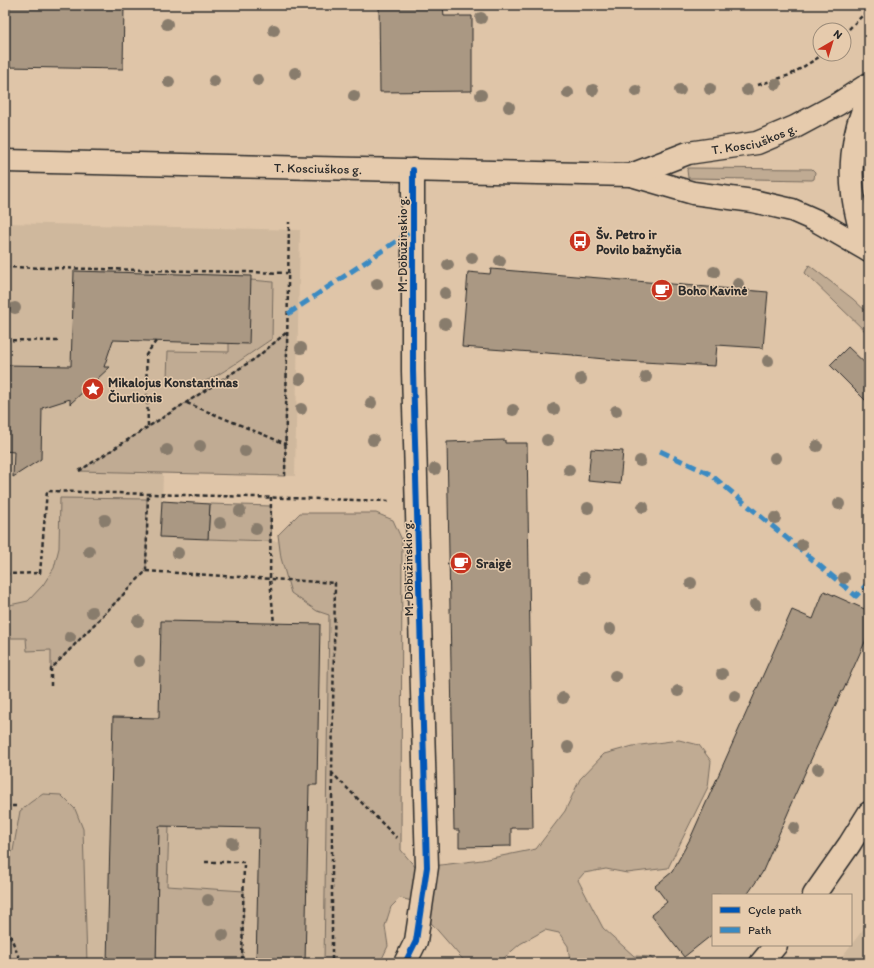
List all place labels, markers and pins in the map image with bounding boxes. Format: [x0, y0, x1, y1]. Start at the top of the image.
place label: Šv. Petro ir Povilo bažnyčia [596, 226, 682, 258]
bus stop icon: Šv. Petro ir Povilo bažnyčia [567, 228, 593, 254]
cafe icon: Boho Kavinė [649, 277, 675, 303]
place label: Boho Kavinė [678, 283, 747, 298]
place label: Mikalojus Konstantinas Čiurlionis [108, 375, 238, 405]
place icon: Mikalojus Konstantinas Čiurlionis [80, 376, 106, 402]
cafe icon: Sraigė [448, 550, 474, 576]
place label: Sraigė [476, 556, 511, 572]

